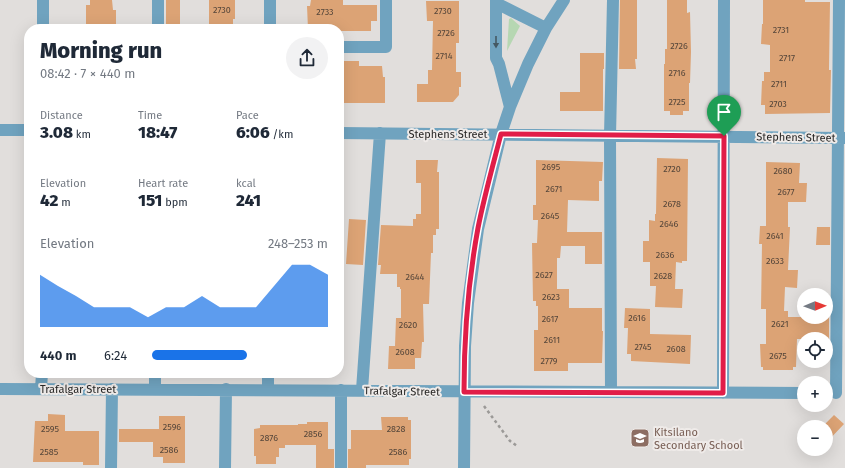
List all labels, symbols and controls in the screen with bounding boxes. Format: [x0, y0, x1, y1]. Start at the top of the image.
house number: 2730 [213, 5, 231, 15]
house number: 2730 [434, 6, 452, 16]
house number: 2733 [316, 7, 334, 17]
house number: 2731 [773, 25, 789, 35]
house number: 2726 [437, 28, 455, 38]
one-way arrow [493, 36, 499, 49]
text: Morning run [40, 37, 162, 64]
button: share [286, 37, 328, 79]
house number: 2726 [670, 41, 688, 51]
house number: 2714 [436, 51, 453, 61]
house number: 2717 [779, 53, 795, 63]
text: 08:42 · 7 × 440 m [40, 66, 135, 81]
house number: 2716 [669, 68, 686, 78]
house number: 2711 [771, 79, 787, 89]
pin [707, 95, 741, 136]
house number: 2725 [668, 97, 686, 107]
house number: 2703 [769, 99, 787, 109]
icon: arrive [713, 101, 735, 123]
text: Distance [40, 109, 83, 122]
text: Time [138, 109, 162, 122]
text: Pace [236, 109, 259, 122]
text: 3.08 [40, 122, 73, 143]
text: 18:47 [138, 122, 177, 143]
text: 6:06 [236, 122, 270, 143]
text: km [73, 128, 91, 141]
text: /km [270, 128, 293, 141]
street label: Stephens Street [408, 128, 488, 141]
street label: Stephens Street [756, 130, 836, 145]
house number: 2695 [542, 162, 561, 172]
house number: 2720 [663, 164, 681, 174]
house number: 2680 [773, 166, 793, 176]
text: Elevation [40, 177, 86, 190]
text: Heart rate [138, 177, 188, 190]
text: kcal [236, 177, 256, 190]
house number: 2671 [546, 184, 562, 194]
house number: 2677 [777, 187, 795, 197]
text: 42 [40, 190, 58, 211]
text: 151 [138, 190, 162, 211]
text: 241 [236, 190, 261, 211]
text: m [58, 196, 71, 209]
text: bpm [162, 196, 188, 209]
house number: 2678 [663, 199, 681, 209]
house number: 2645 [541, 211, 560, 221]
house number: 2646 [660, 219, 679, 229]
house number: 2641 [766, 231, 784, 241]
text: Elevation [40, 236, 94, 251]
text: 248–253 m [268, 236, 328, 251]
house number: 2636 [656, 250, 674, 260]
house number: 2633 [766, 256, 784, 266]
house number: 2627 [535, 270, 553, 280]
house number: 2628 [654, 271, 672, 281]
house number: 2644 [406, 272, 425, 282]
north arrow [797, 288, 833, 324]
map controls [797, 288, 833, 456]
house number: 2623 [542, 292, 560, 302]
house number: 2616 [628, 313, 646, 323]
house number: 2617 [542, 314, 558, 324]
house number: 2621 [771, 319, 789, 329]
house number: 2620 [399, 320, 417, 330]
button: locate [797, 332, 833, 368]
house number: 2611 [544, 335, 560, 345]
house number: 2745 [634, 342, 652, 352]
house number: 2608 [666, 344, 686, 354]
house number: 2608 [395, 347, 415, 357]
text: 440 m [40, 348, 76, 363]
text: 6:24 [104, 348, 127, 363]
house number: 2675 [769, 351, 787, 361]
house number: 2779 [541, 356, 558, 366]
button: + [797, 376, 833, 412]
street label: Trafalgar Street [40, 383, 116, 396]
street label: Trafalgar Street [364, 384, 440, 399]
button: − [797, 420, 833, 456]
house number: 2596 [163, 422, 181, 432]
house number: 2595 [41, 424, 60, 434]
house number: 2828 [387, 424, 405, 434]
place label: Kitsilano Secondary School [654, 426, 743, 452]
school or university icon: Kitsilano Secondary School [629, 427, 651, 449]
house number: 2856 [304, 429, 323, 439]
house number: 2876 [260, 433, 278, 443]
house number: 2586 [160, 445, 179, 455]
house number: 2585 [40, 447, 59, 457]
house number: 2586 [389, 447, 408, 457]

